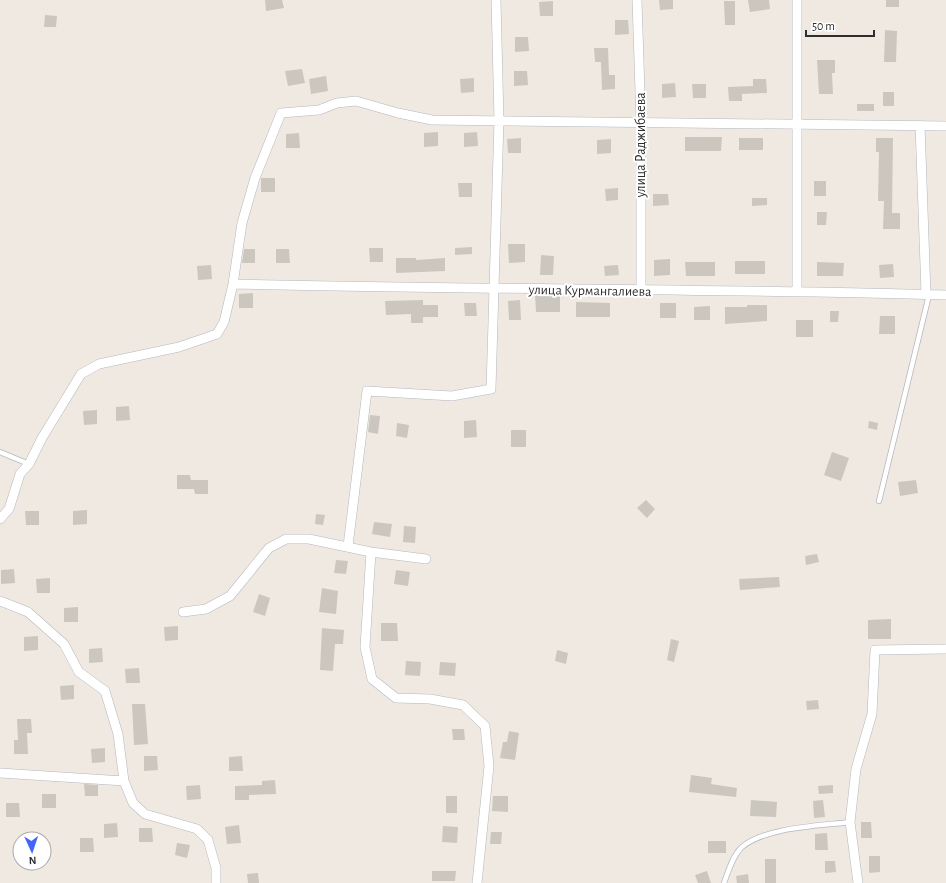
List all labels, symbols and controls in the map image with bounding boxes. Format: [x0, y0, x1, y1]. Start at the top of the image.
scale bar [806, 12, 874, 38]
text: 50 m [812, 20, 835, 32]
street label: улица Раджибаева [634, 92, 648, 199]
street label: улица Курмангалиева [527, 283, 652, 299]
north arrow [12, 831, 52, 871]
text: N [28, 855, 37, 866]

